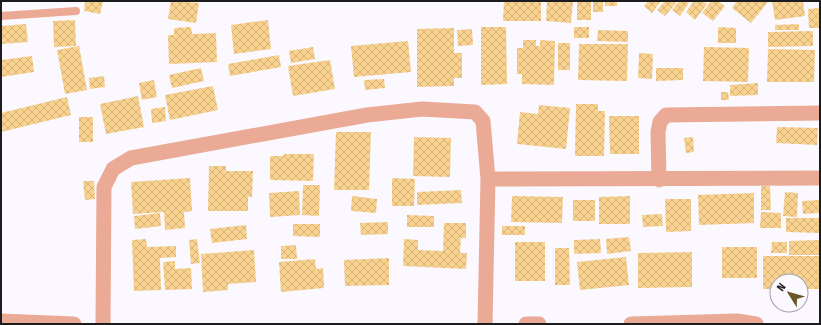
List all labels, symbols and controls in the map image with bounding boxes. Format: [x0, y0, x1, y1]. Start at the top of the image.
north arrow [769, 273, 809, 313]
text: N [774, 281, 789, 294]

